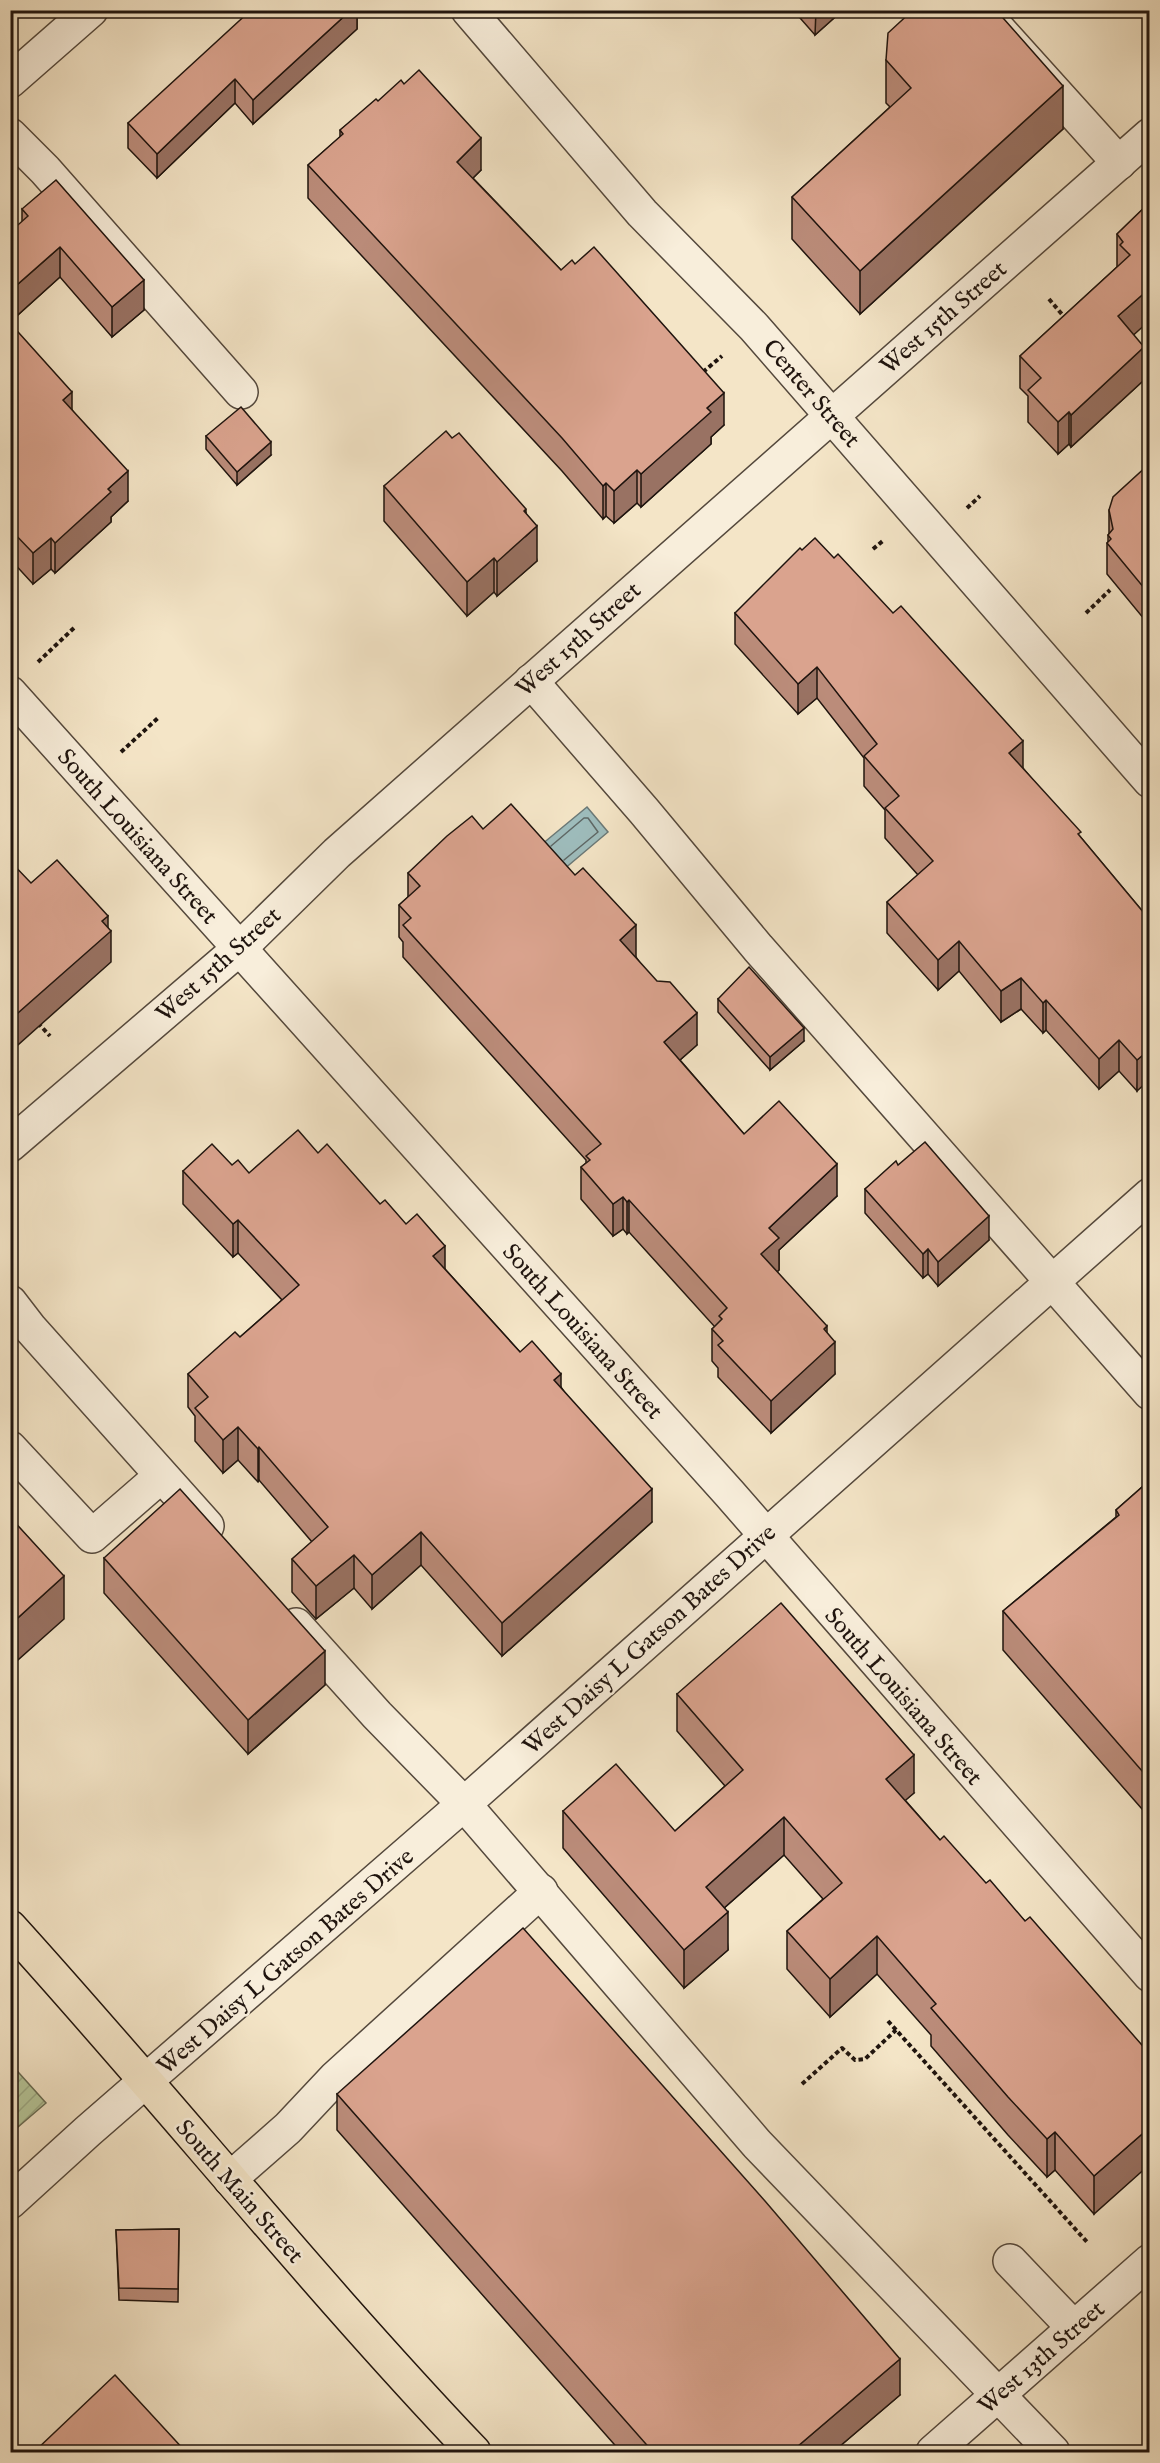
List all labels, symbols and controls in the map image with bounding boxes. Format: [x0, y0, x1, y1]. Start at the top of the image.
street label: West 15th Street [874, 255, 1014, 382]
street label: Center Street [755, 333, 866, 455]
street label: West 15th Street [510, 576, 648, 705]
street label: South Louisiana Street [50, 743, 224, 931]
street label: West 15th Street [150, 901, 288, 1030]
street label: South Louisiana Street [495, 1238, 669, 1426]
street label: West Daisy L Gatson Bates Drive [517, 1518, 783, 1762]
street label: South Louisiana Street [817, 1601, 989, 1792]
street label: West Daisy L Gatson Bates Drive [151, 1842, 421, 2082]
street label: South Main Street [168, 2114, 310, 2270]
street label: West 13th Street [972, 2294, 1112, 2422]

